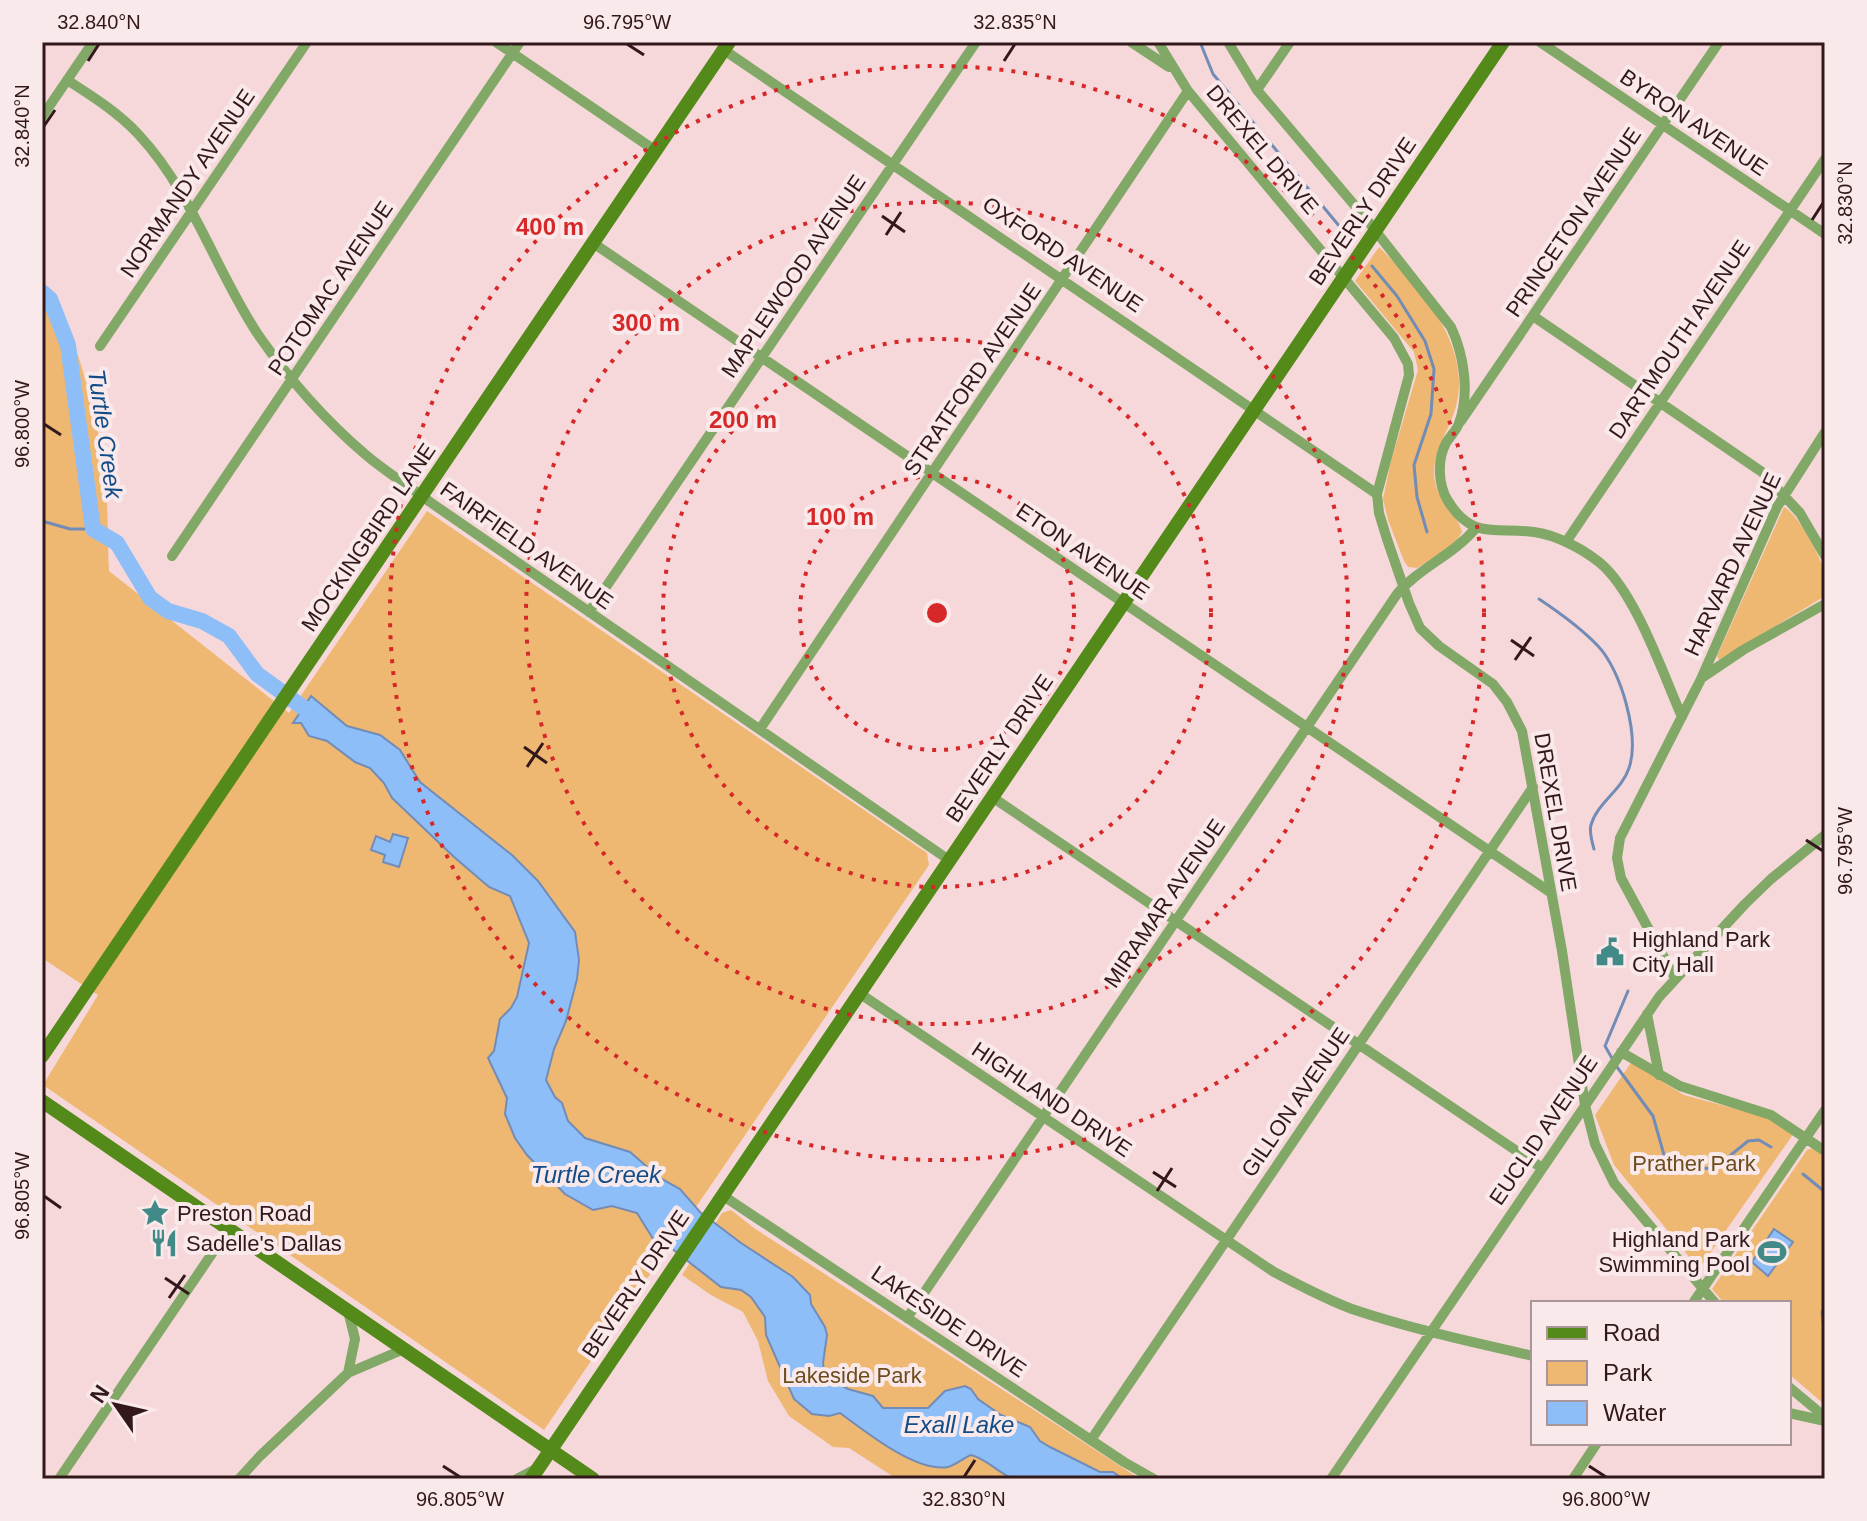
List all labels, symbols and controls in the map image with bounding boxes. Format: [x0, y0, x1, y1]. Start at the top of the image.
text: 32.840°N [57, 11, 141, 33]
text: 96.795°W [583, 11, 671, 33]
text: 32.835°N [973, 11, 1057, 33]
street label: BYRON AVENUE [1615, 64, 1772, 181]
street label: DREXEL DRIVE [1201, 80, 1324, 219]
text: 32.840°N [11, 84, 33, 168]
street label: NORMANDY AVENUE [115, 84, 260, 282]
street label: PRINCETON AVENUE [1501, 123, 1646, 322]
street label: BEVERLY DRIVE [1304, 133, 1421, 290]
text: 32.830°N [1834, 161, 1856, 245]
street label: MAPLEWOOD AVENUE [716, 170, 871, 382]
street label: OXFORD AVENUE [978, 192, 1148, 317]
street label: POTOMAC AVENUE [263, 196, 398, 380]
text: 400 m [516, 213, 584, 240]
street label: DARTMOUTH AVENUE [1604, 235, 1755, 443]
street label: STRATFORD AVENUE [899, 278, 1046, 480]
text: 300 m [612, 309, 680, 336]
water label: Turtle Creek [83, 368, 128, 502]
text: 96.800°W [11, 380, 33, 468]
text: 200 m [709, 406, 777, 433]
street label: MOCKINGBIRD LANE [296, 439, 441, 636]
street label: HARVARD AVENUE [1679, 469, 1786, 660]
street label: FAIRFIELD AVENUE [436, 476, 618, 614]
street label: ETON AVENUE [1012, 498, 1154, 605]
text: 100 m [806, 503, 874, 530]
centre of rings [923, 599, 951, 627]
street label: BEVERLY DRIVE [941, 670, 1058, 827]
street label: DREXEL DRIVE [1529, 731, 1582, 893]
text: 96.795°W [1834, 807, 1856, 895]
street label: MIRAMAR AVENUE [1099, 814, 1230, 992]
place label: Highland Park City Hall [1632, 927, 1771, 977]
public building icon: Highland Park City Hall [1595, 937, 1625, 967]
street label: GILLON AVENUE [1236, 1023, 1355, 1182]
street label: HIGHLAND DRIVE [967, 1037, 1136, 1162]
street label: EUCLID AVENUE [1484, 1051, 1603, 1210]
park label: Prather Park [1632, 1151, 1757, 1176]
text: 96.805°W [11, 1152, 33, 1240]
water label: Turtle Creek [531, 1161, 663, 1188]
place icon: Preston Road [140, 1198, 170, 1228]
place label: Preston Road [177, 1201, 312, 1226]
street label: BEVERLY DRIVE [577, 1206, 694, 1363]
place label: Highland Park Swimming Pool [1598, 1227, 1751, 1277]
restaurant icon: Sadelle's Dallas [149, 1228, 179, 1258]
place label: Sadelle's Dallas [186, 1231, 342, 1256]
sports icon: Highland Park Swimming Pool [1757, 1237, 1787, 1267]
street label: LAKESIDE DRIVE [867, 1260, 1031, 1382]
legend [1531, 1301, 1791, 1445]
text: Road [1603, 1319, 1660, 1346]
text: Park [1603, 1359, 1653, 1386]
park label: Lakeside Park [782, 1363, 923, 1388]
north arrow [76, 1365, 156, 1445]
text: N [85, 1381, 115, 1408]
text: Water [1603, 1399, 1666, 1426]
water label: Exall Lake [904, 1411, 1014, 1438]
text: 96.805°W [416, 1488, 504, 1510]
text: 32.830°N [922, 1488, 1006, 1510]
text: 96.800°W [1562, 1488, 1650, 1510]

